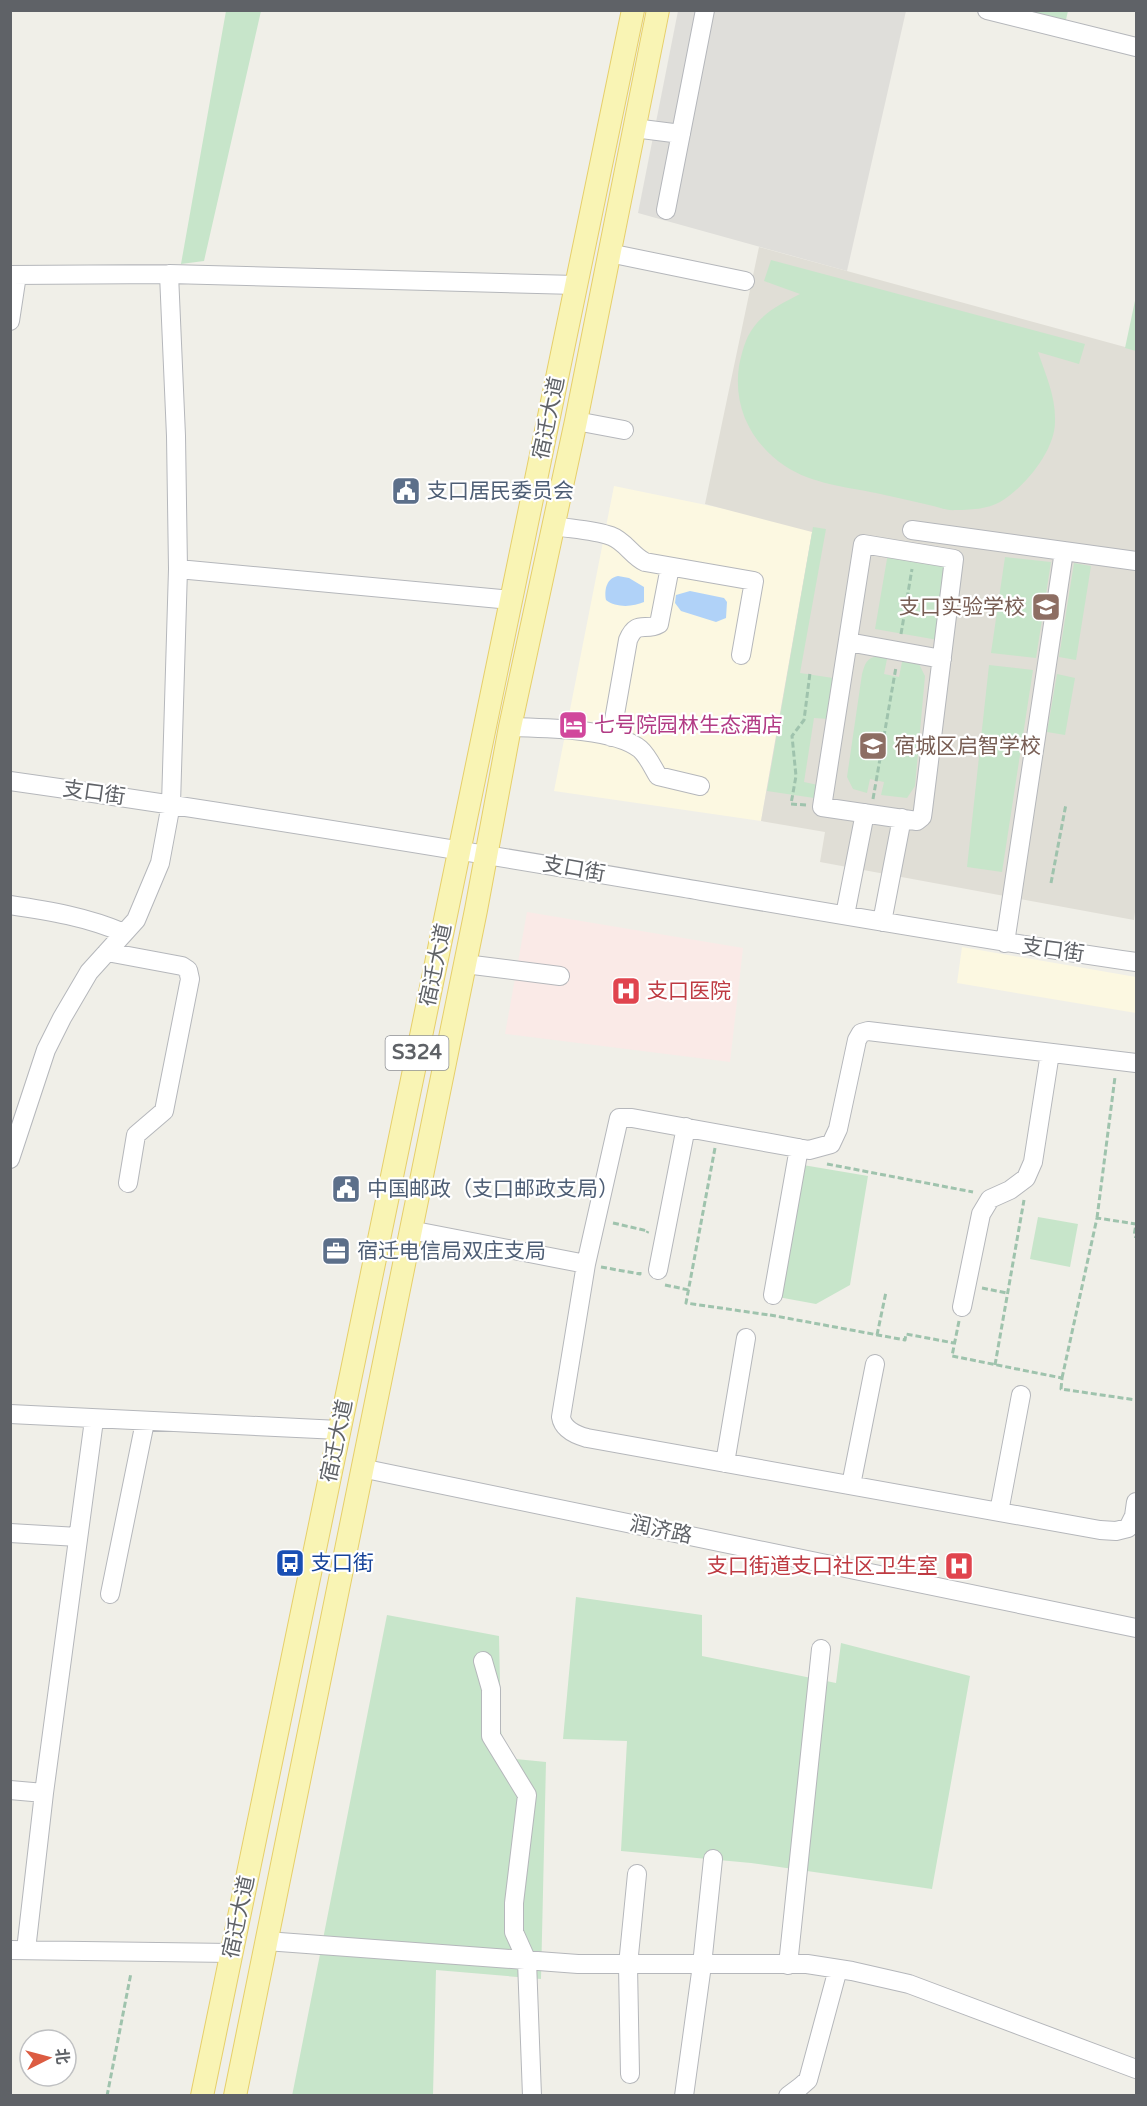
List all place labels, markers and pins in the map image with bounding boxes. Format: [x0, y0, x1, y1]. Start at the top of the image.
public building icon: 支口居民委员会 [390, 475, 422, 507]
place label: 支口居民委员会 [427, 479, 574, 504]
school or university icon: 支口实验学校 [1030, 591, 1062, 623]
place label: 支口实验学校 [899, 595, 1025, 620]
hotel icon: 七号院园林生态酒店 [557, 709, 589, 741]
place label: 七号院园林生态酒店 [594, 713, 783, 738]
school or university icon: 宿城区启智学校 [857, 730, 889, 762]
place label: 宿城区启智学校 [894, 734, 1041, 759]
hospital icon: 支口医院 [610, 975, 642, 1007]
place label: 支口医院 [647, 979, 731, 1004]
public building icon: 中国邮政（支口邮政支局） [330, 1173, 362, 1205]
place label: 中国邮政（支口邮政支局） [367, 1177, 619, 1202]
office icon: 宿迁电信局双庄支局 [320, 1235, 352, 1267]
place label: 宿迁电信局双庄支局 [357, 1239, 546, 1264]
bus stop icon: 支口街 [274, 1547, 306, 1579]
hospital icon: 支口街道支口社区卫生室 [943, 1550, 975, 1582]
place label: 支口街 [311, 1551, 374, 1576]
place label: 支口街道支口社区卫生室 [707, 1554, 938, 1579]

